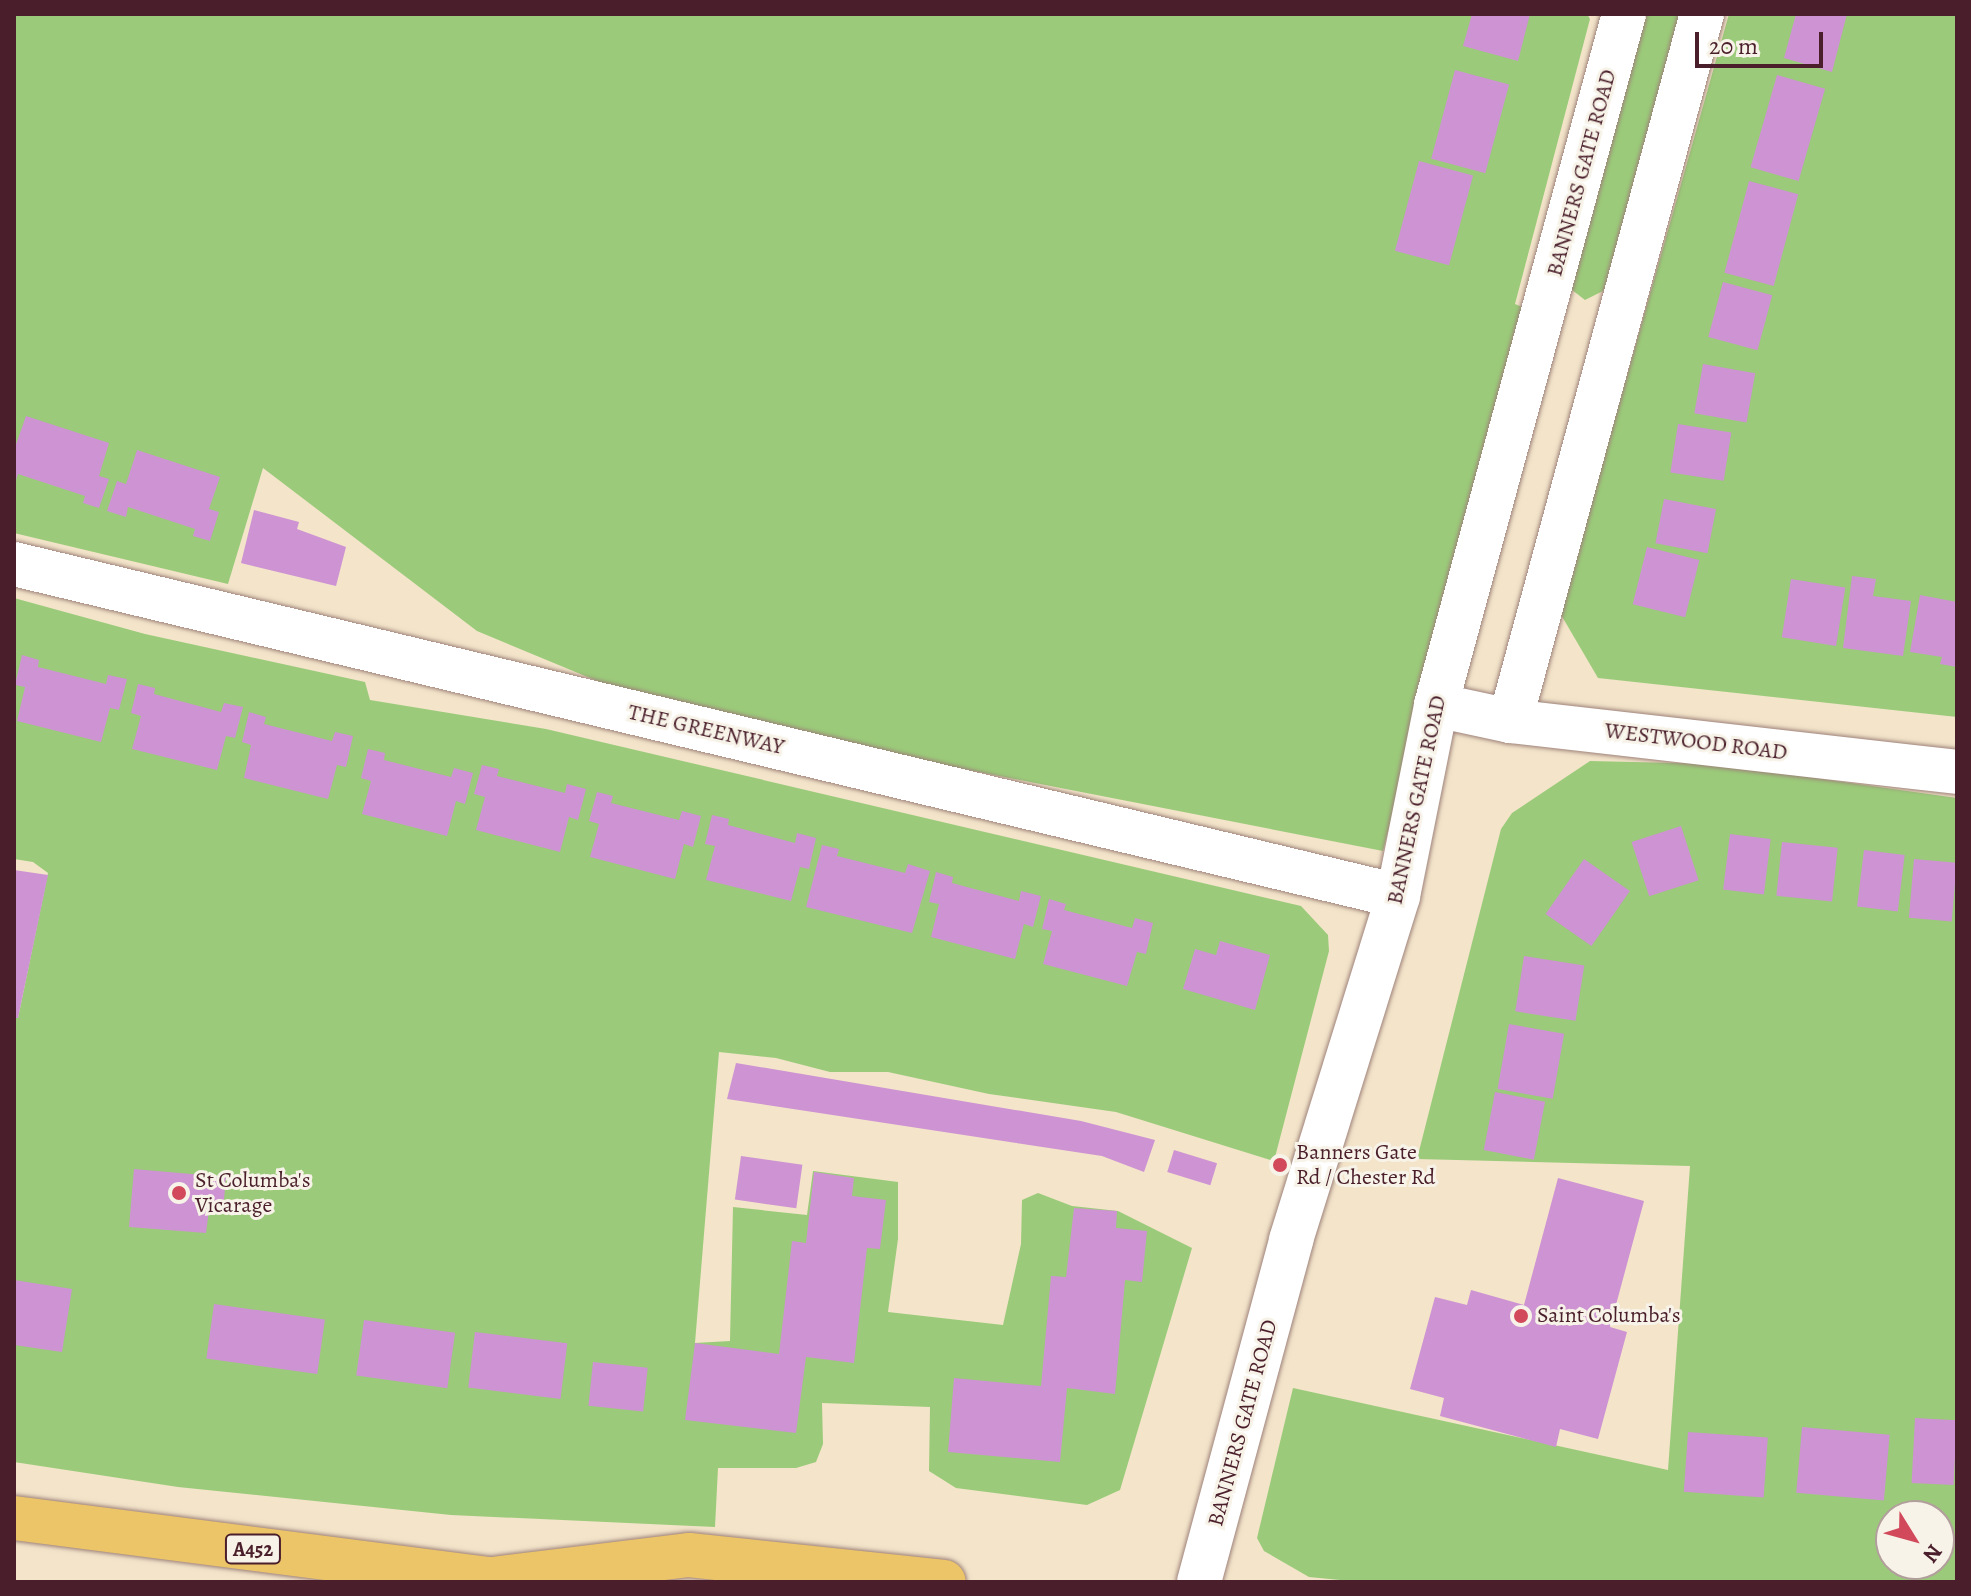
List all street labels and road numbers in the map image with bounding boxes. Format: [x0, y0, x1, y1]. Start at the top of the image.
street label: BANNERS GATE ROAD [1542, 67, 1622, 279]
street label: BANNERS GATE ROAD [1382, 693, 1452, 907]
street label: THE GREENWAY [625, 699, 787, 761]
street label: WESTWOOD ROAD [1603, 718, 1789, 766]
street label: BANNERS GATE ROAD [1203, 1317, 1283, 1529]
road number: A452 [223, 1533, 283, 1565]

